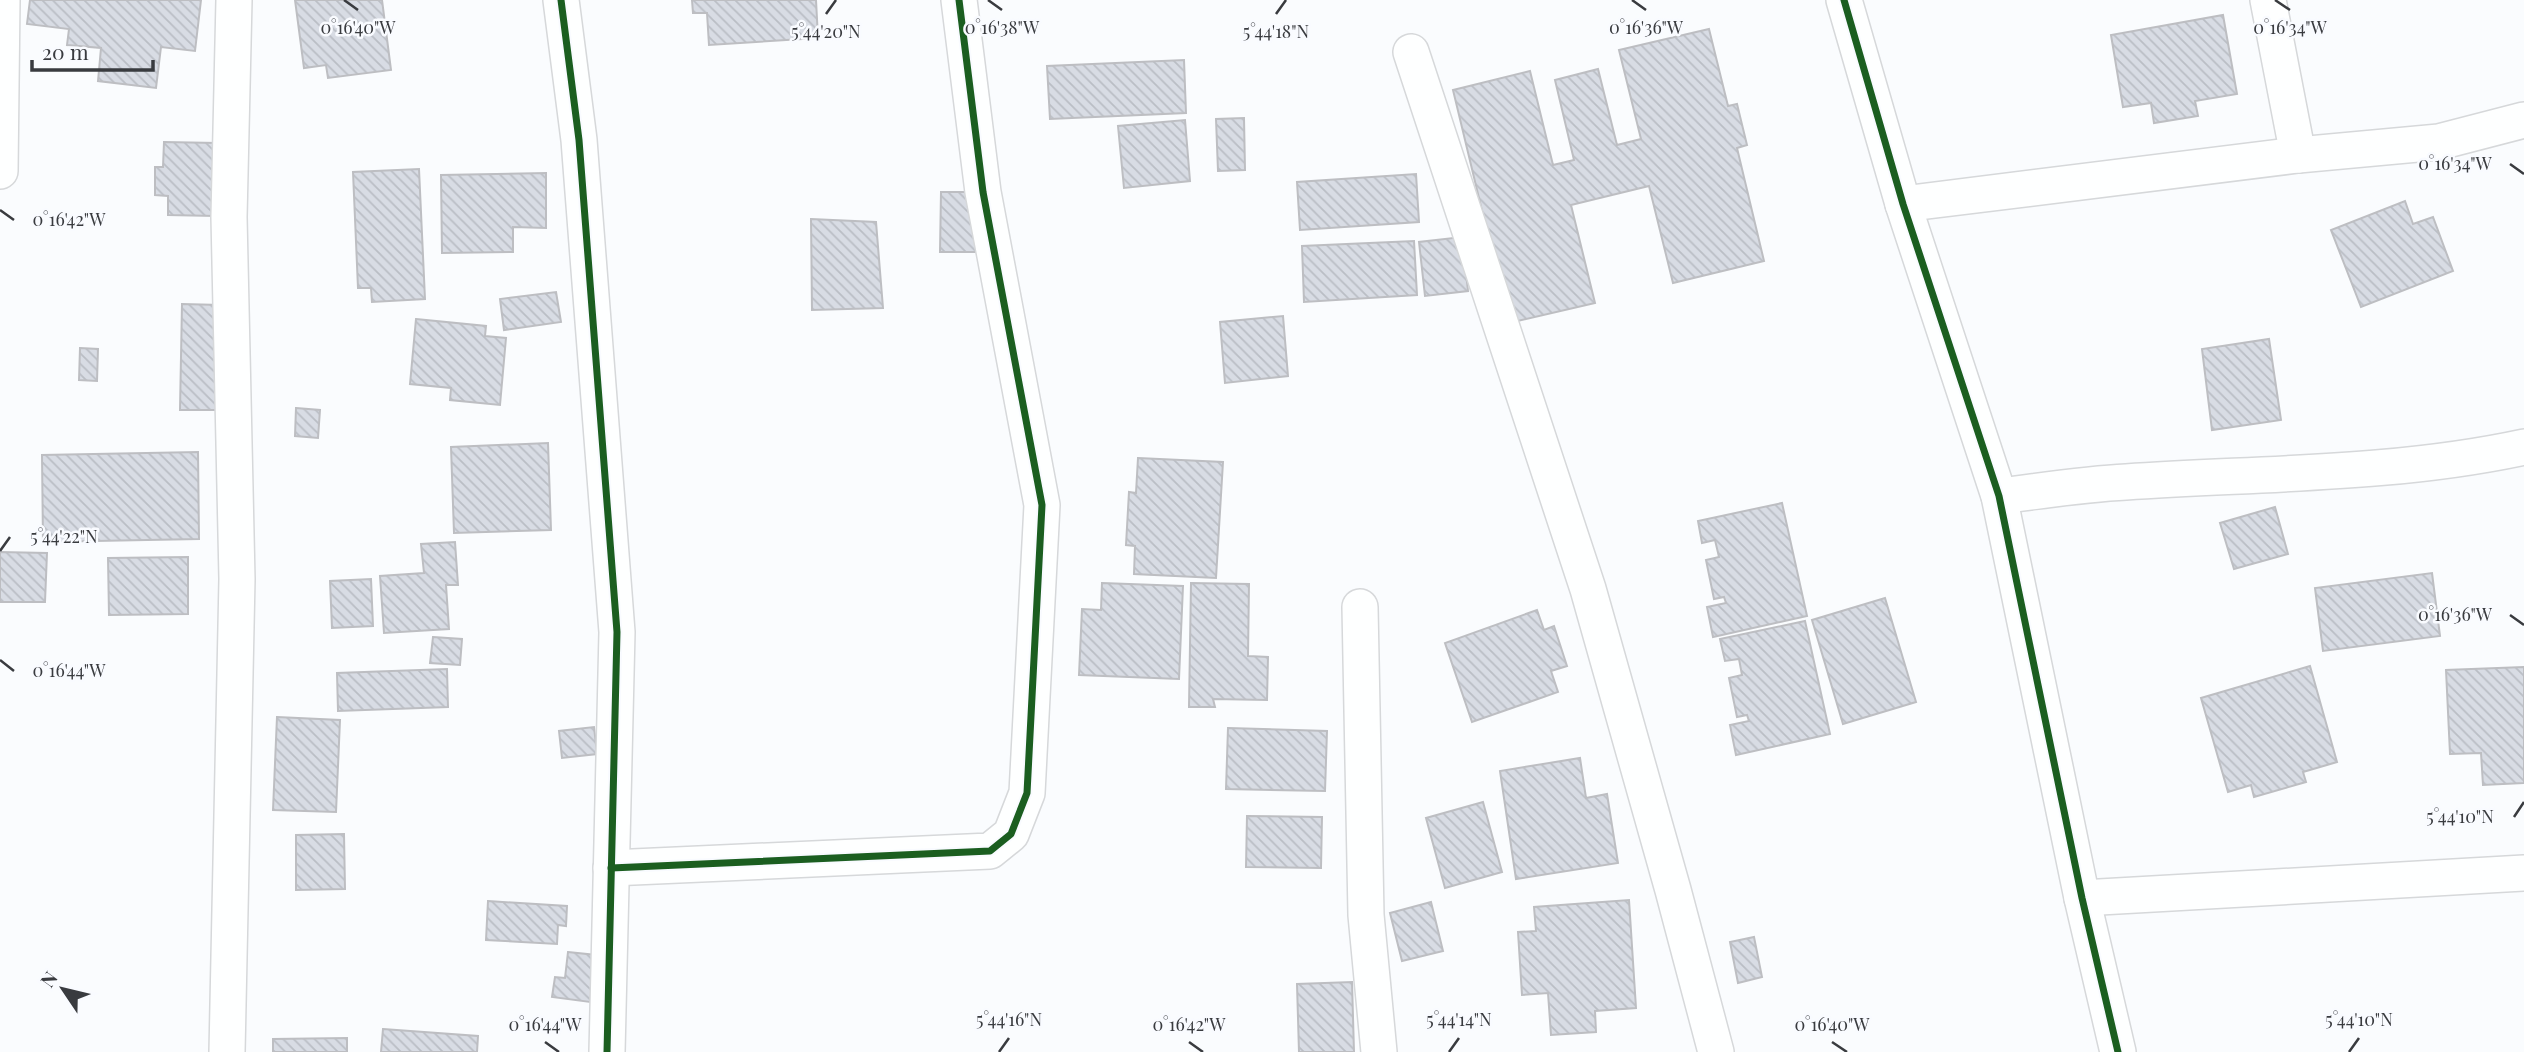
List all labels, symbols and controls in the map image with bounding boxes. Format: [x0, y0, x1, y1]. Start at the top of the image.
text: 0°16'40"W [320, 15, 396, 39]
text: 0°16'38"W [965, 15, 1040, 39]
text: 0°16'36"W [1609, 15, 1684, 39]
text: 0°16'34"W [2253, 15, 2327, 39]
text: 5°44'20"N [791, 19, 861, 43]
text: 5°44'18"N [1243, 19, 1310, 43]
scale bar [32, 28, 152, 72]
text: 20 m [42, 37, 89, 65]
text: 0°16'34"W [2418, 151, 2492, 175]
text: 0°16'42"W [33, 207, 106, 231]
text: 5°44'22"N [30, 524, 98, 548]
text: 0°16'36"W [2418, 602, 2493, 626]
text: 0°16'44"W [33, 658, 106, 682]
text: 5°44'10"N [2426, 804, 2494, 828]
north arrow [28, 954, 98, 1024]
text: N [34, 965, 63, 992]
text: 5°44'16"N [976, 1007, 1042, 1031]
text: 5°44'14"N [1426, 1007, 1492, 1031]
text: 5°44'10"N [2325, 1007, 2393, 1031]
text: 0°16'44"W [509, 1012, 582, 1036]
text: 0°16'42"W [1153, 1012, 1226, 1036]
text: 0°16'40"W [1794, 1012, 1870, 1036]

